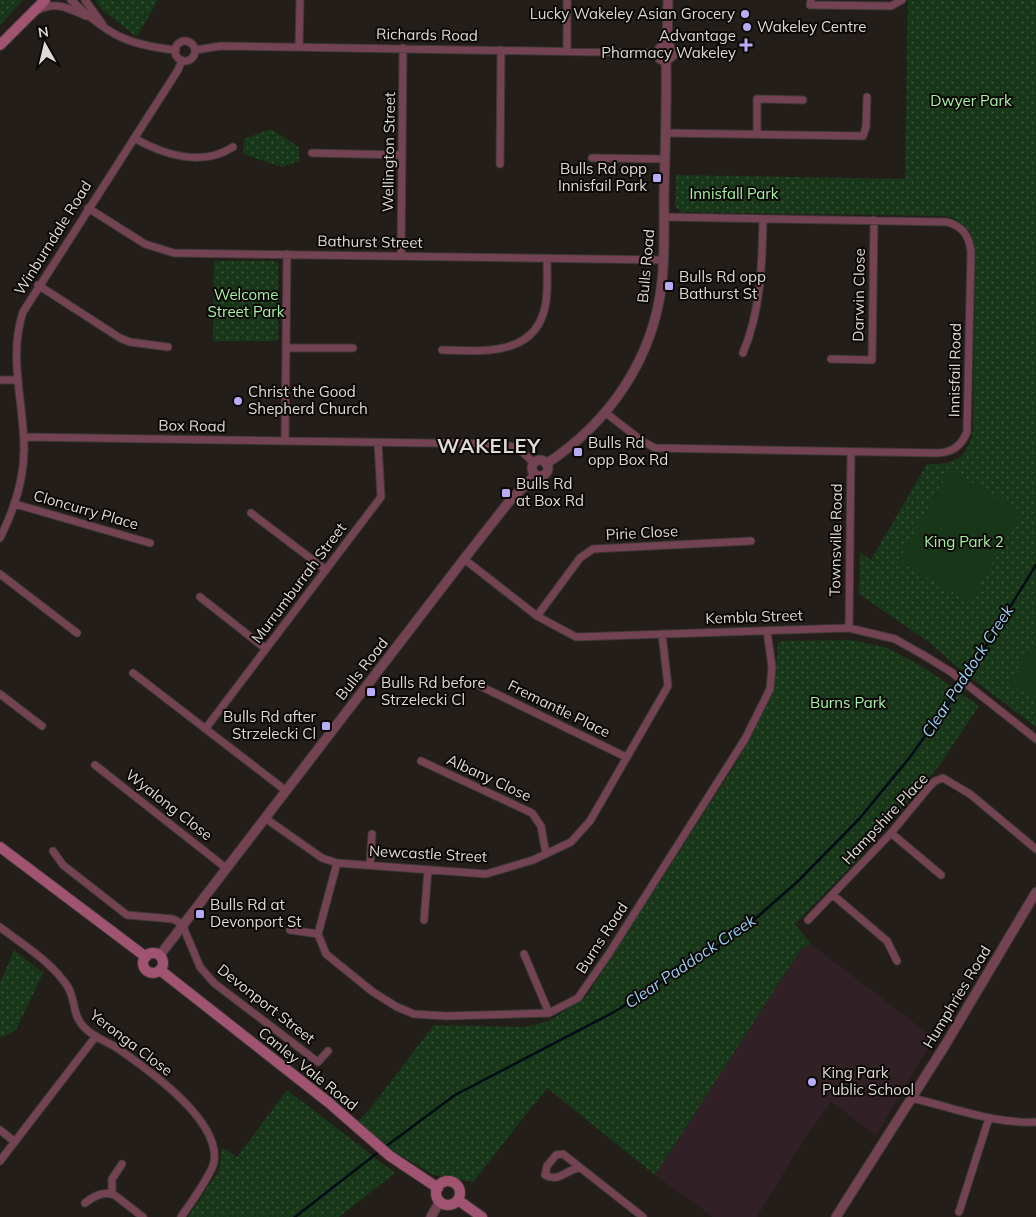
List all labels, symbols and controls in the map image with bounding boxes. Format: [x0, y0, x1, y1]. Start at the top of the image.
place label: Lucky Wakeley Asian Grocery [530, 4, 735, 23]
marker: Lucky Wakeley Asian Grocery [739, 8, 751, 20]
place label: Wakeley Centre [757, 17, 866, 36]
north arrow [20, 20, 70, 70]
marker: Wakeley Centre [741, 21, 753, 33]
text: N [37, 22, 50, 42]
street label: Richards Road [376, 24, 478, 45]
place label: Advantage Pharmacy Wakeley [601, 26, 736, 62]
marker: Advantage Pharmacy Wakeley [740, 39, 752, 51]
park label: Dwyer Park [930, 91, 1012, 110]
street label: Wellington Street [378, 92, 399, 212]
place label: Bulls Rd opp Innisfail Park [558, 159, 647, 195]
marker: Bulls Rd opp Innisfail Park [651, 172, 663, 184]
street label: Winburndale Road [10, 177, 95, 298]
park label: Innisfall Park [689, 184, 779, 203]
street label: Bulls Road [633, 228, 658, 304]
street label: Bathurst Street [317, 231, 423, 252]
street label: Darwin Close [848, 248, 869, 342]
place label: Bulls Rd opp Bathurst St [679, 267, 766, 303]
marker: Bulls Rd opp Bathurst St [663, 280, 675, 292]
park label: Welcome Street Park [208, 285, 285, 321]
street label: Innisfail Road [944, 323, 965, 417]
place label: Christ the Good Shepherd Church [248, 382, 368, 418]
marker: Christ the Good Shepherd Church [232, 395, 244, 407]
street label: Box Road [158, 415, 226, 436]
district label: WAKELEY [437, 433, 541, 458]
place label: Bulls Rd opp Box Rd [588, 433, 668, 469]
marker: Bulls Rd opp Box Rd [572, 446, 584, 458]
place label: Bulls Rd at Box Rd [516, 474, 584, 510]
street label: Townsville Road [825, 483, 846, 597]
street label: Cloncurry Place [31, 485, 141, 534]
marker: Bulls Rd at Box Rd [500, 487, 512, 499]
street label: Murrumburrah Street [247, 519, 350, 647]
street label: Pirie Close [605, 521, 679, 544]
park label: King Park 2 [924, 532, 1004, 551]
water label: Clear Paddock Creek [917, 600, 1018, 741]
street label: Kembla Street [705, 605, 803, 628]
street label: Bulls Road [331, 634, 392, 704]
place label: Bulls Rd before Strzelecki Cl [381, 673, 486, 709]
street label: Fremantle Place [505, 676, 613, 742]
marker: Bulls Rd before Strzelecki Cl [365, 686, 377, 698]
park label: Burns Park [810, 693, 886, 712]
place label: Bulls Rd after Strzelecki Cl [223, 707, 317, 743]
marker: Bulls Rd after Strzelecki Cl [320, 720, 332, 732]
street label: Albany Close [444, 750, 535, 805]
street label: Wyalong Close [122, 765, 217, 844]
street label: Hampshire Place [838, 769, 932, 868]
street label: Newcastle Street [368, 841, 488, 866]
place label: Bulls Rd at Devonport St [210, 895, 302, 931]
street label: Burns Road [571, 898, 632, 977]
marker: Bulls Rd at Devonport St [194, 908, 206, 920]
water label: Clear Paddock Creek [621, 909, 760, 1012]
street label: Humphries Road [918, 942, 995, 1052]
street label: Devonport Street [214, 960, 319, 1048]
street label: Yeronga Close [85, 1005, 176, 1080]
street label: Canley Vale Road [255, 1023, 362, 1114]
place label: King Park Public School [822, 1063, 914, 1099]
marker: King Park Public School [806, 1076, 818, 1088]

